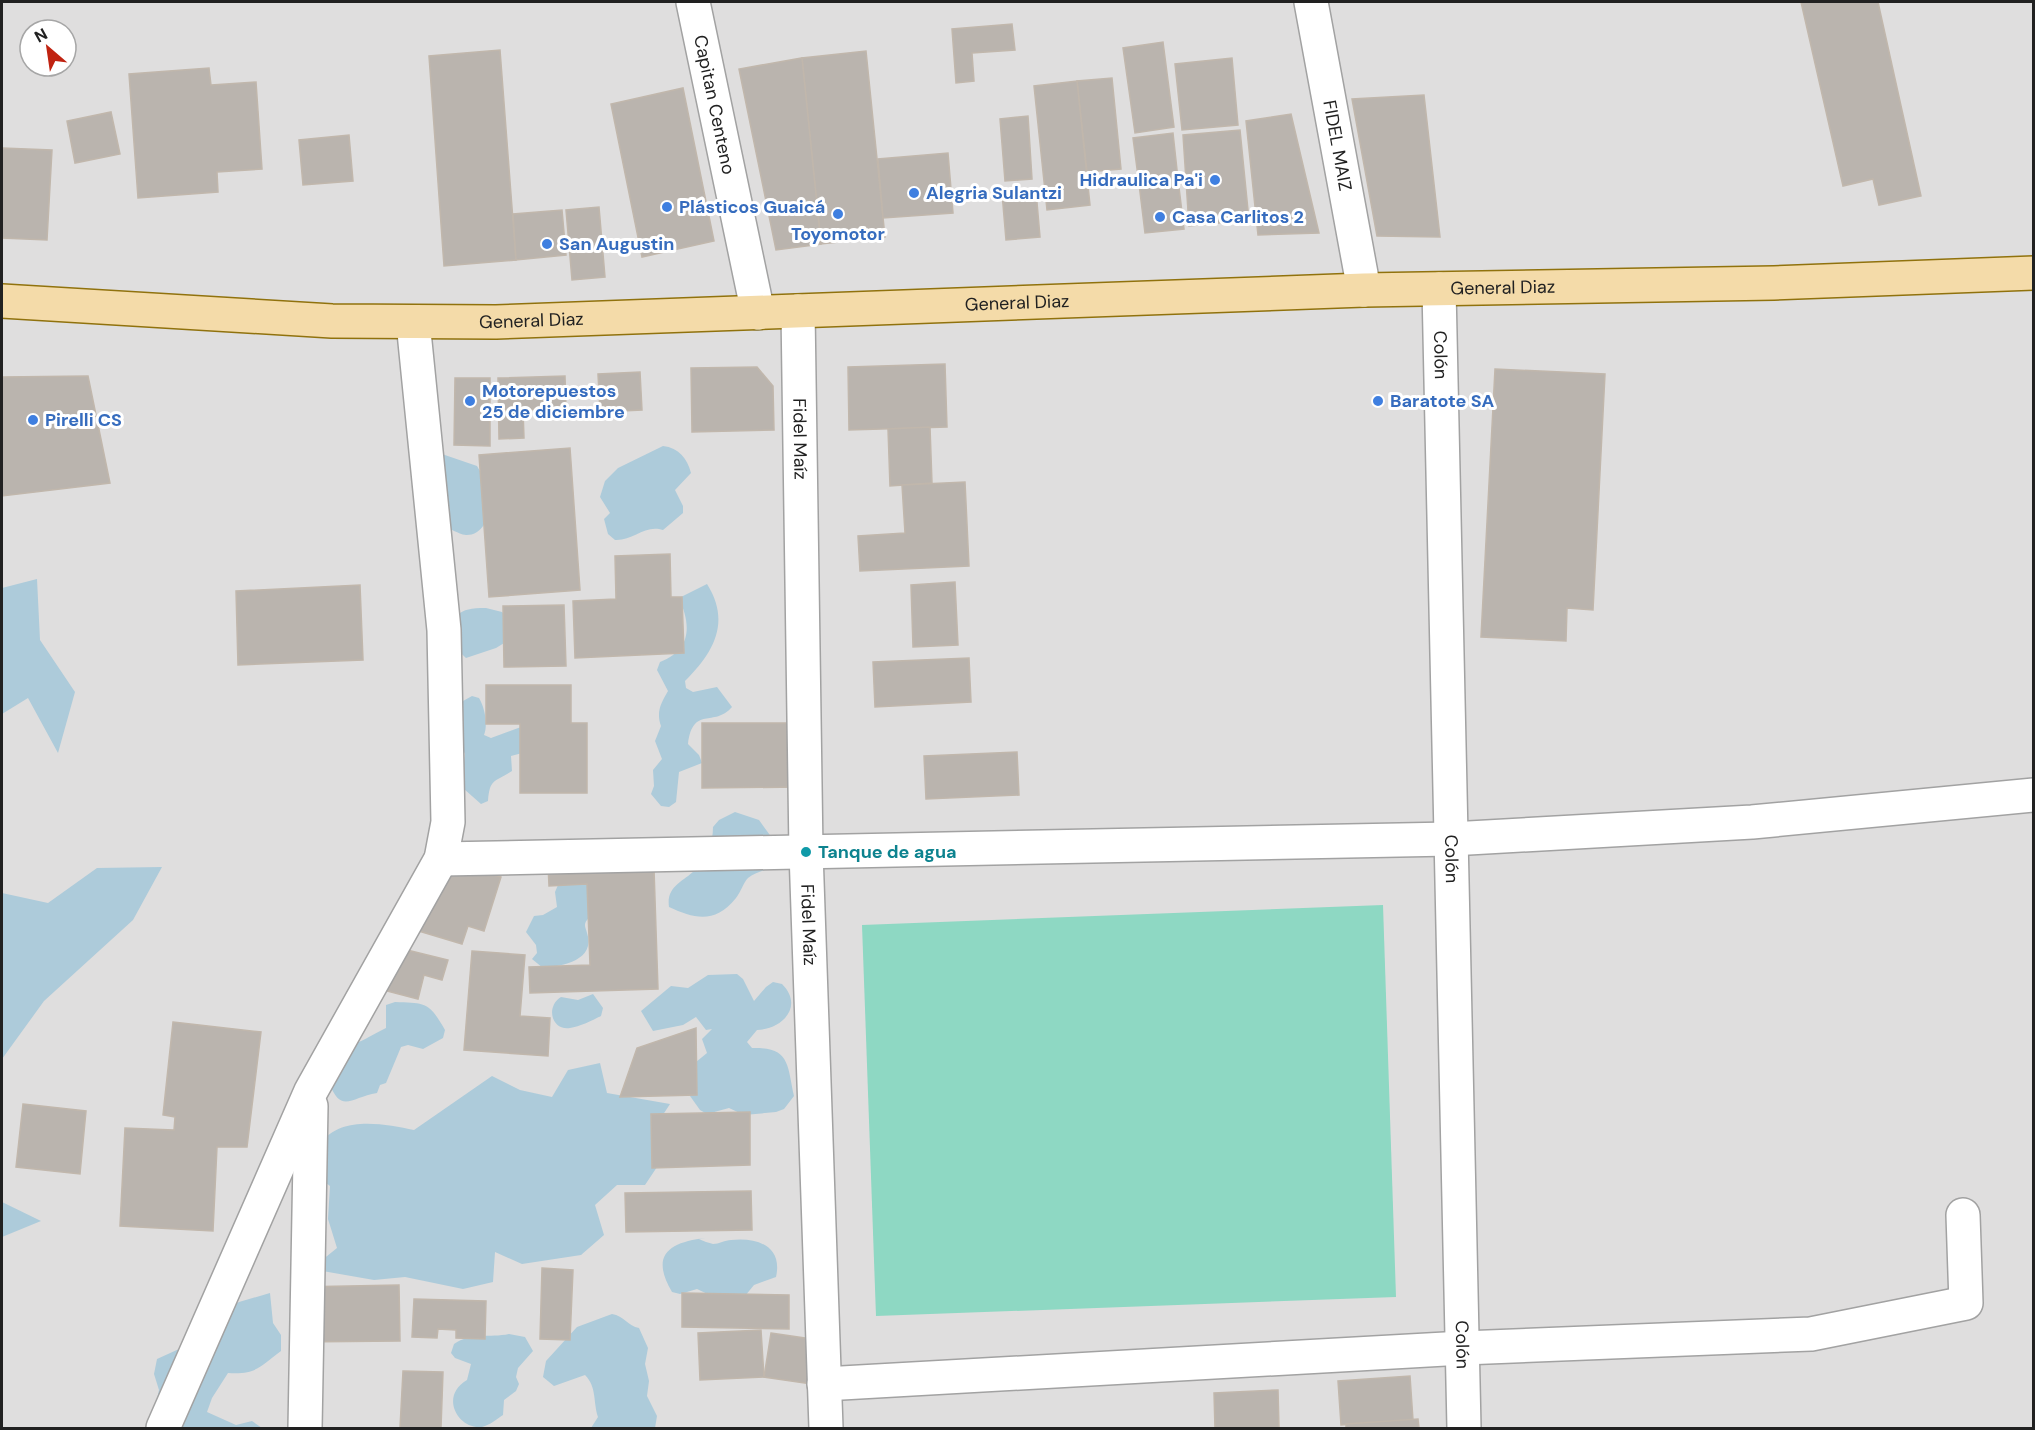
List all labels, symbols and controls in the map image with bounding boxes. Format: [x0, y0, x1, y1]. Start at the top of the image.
north arrow [18, 18, 78, 78]
text: N [31, 23, 51, 47]
street label: Capitan Centeno [688, 33, 741, 177]
street label: FIDEL MAIZ [1317, 98, 1358, 193]
place label: Hidraulica Pa'i [1080, 168, 1203, 192]
marker: Hidraulica Pa'i [1208, 173, 1222, 187]
place label: Alegria Sulantzi [926, 181, 1062, 205]
marker: Alegria Sulantzi [907, 186, 921, 200]
place label: Plásticos Guaicá [679, 195, 825, 219]
marker: Plásticos Guaicá [660, 200, 674, 214]
place label: Casa Carlitos 2 [1172, 205, 1304, 229]
marker: Toyomotor [831, 207, 845, 221]
marker: Casa Carlitos 2 [1153, 210, 1167, 224]
place label: Toyomotor [791, 222, 885, 246]
place label: San Augustin [559, 232, 674, 256]
marker: San Augustin [540, 237, 554, 251]
street label: General Diaz [1450, 275, 1555, 301]
street label: General Diaz [964, 289, 1070, 317]
street label: General Diaz [479, 307, 584, 334]
street label: Colón [1428, 330, 1453, 380]
place label: Motorepuestos 25 de diciembre [482, 379, 625, 424]
place label: Baratote SA [1390, 389, 1495, 413]
marker: Motorepuestos 25 de diciembre [463, 394, 477, 408]
marker: Baratote SA [1371, 394, 1385, 408]
street label: Fidel Maíz [787, 398, 812, 480]
place label: Pirelli CS [45, 408, 122, 432]
marker: Pirelli CS [26, 413, 40, 427]
street label: Colón [1439, 834, 1464, 883]
place label: Tanque de agua [818, 840, 957, 864]
marker: Tanque de agua [799, 845, 813, 859]
street label: Fidel Maíz [795, 884, 822, 966]
street label: Colón [1450, 1320, 1475, 1369]

